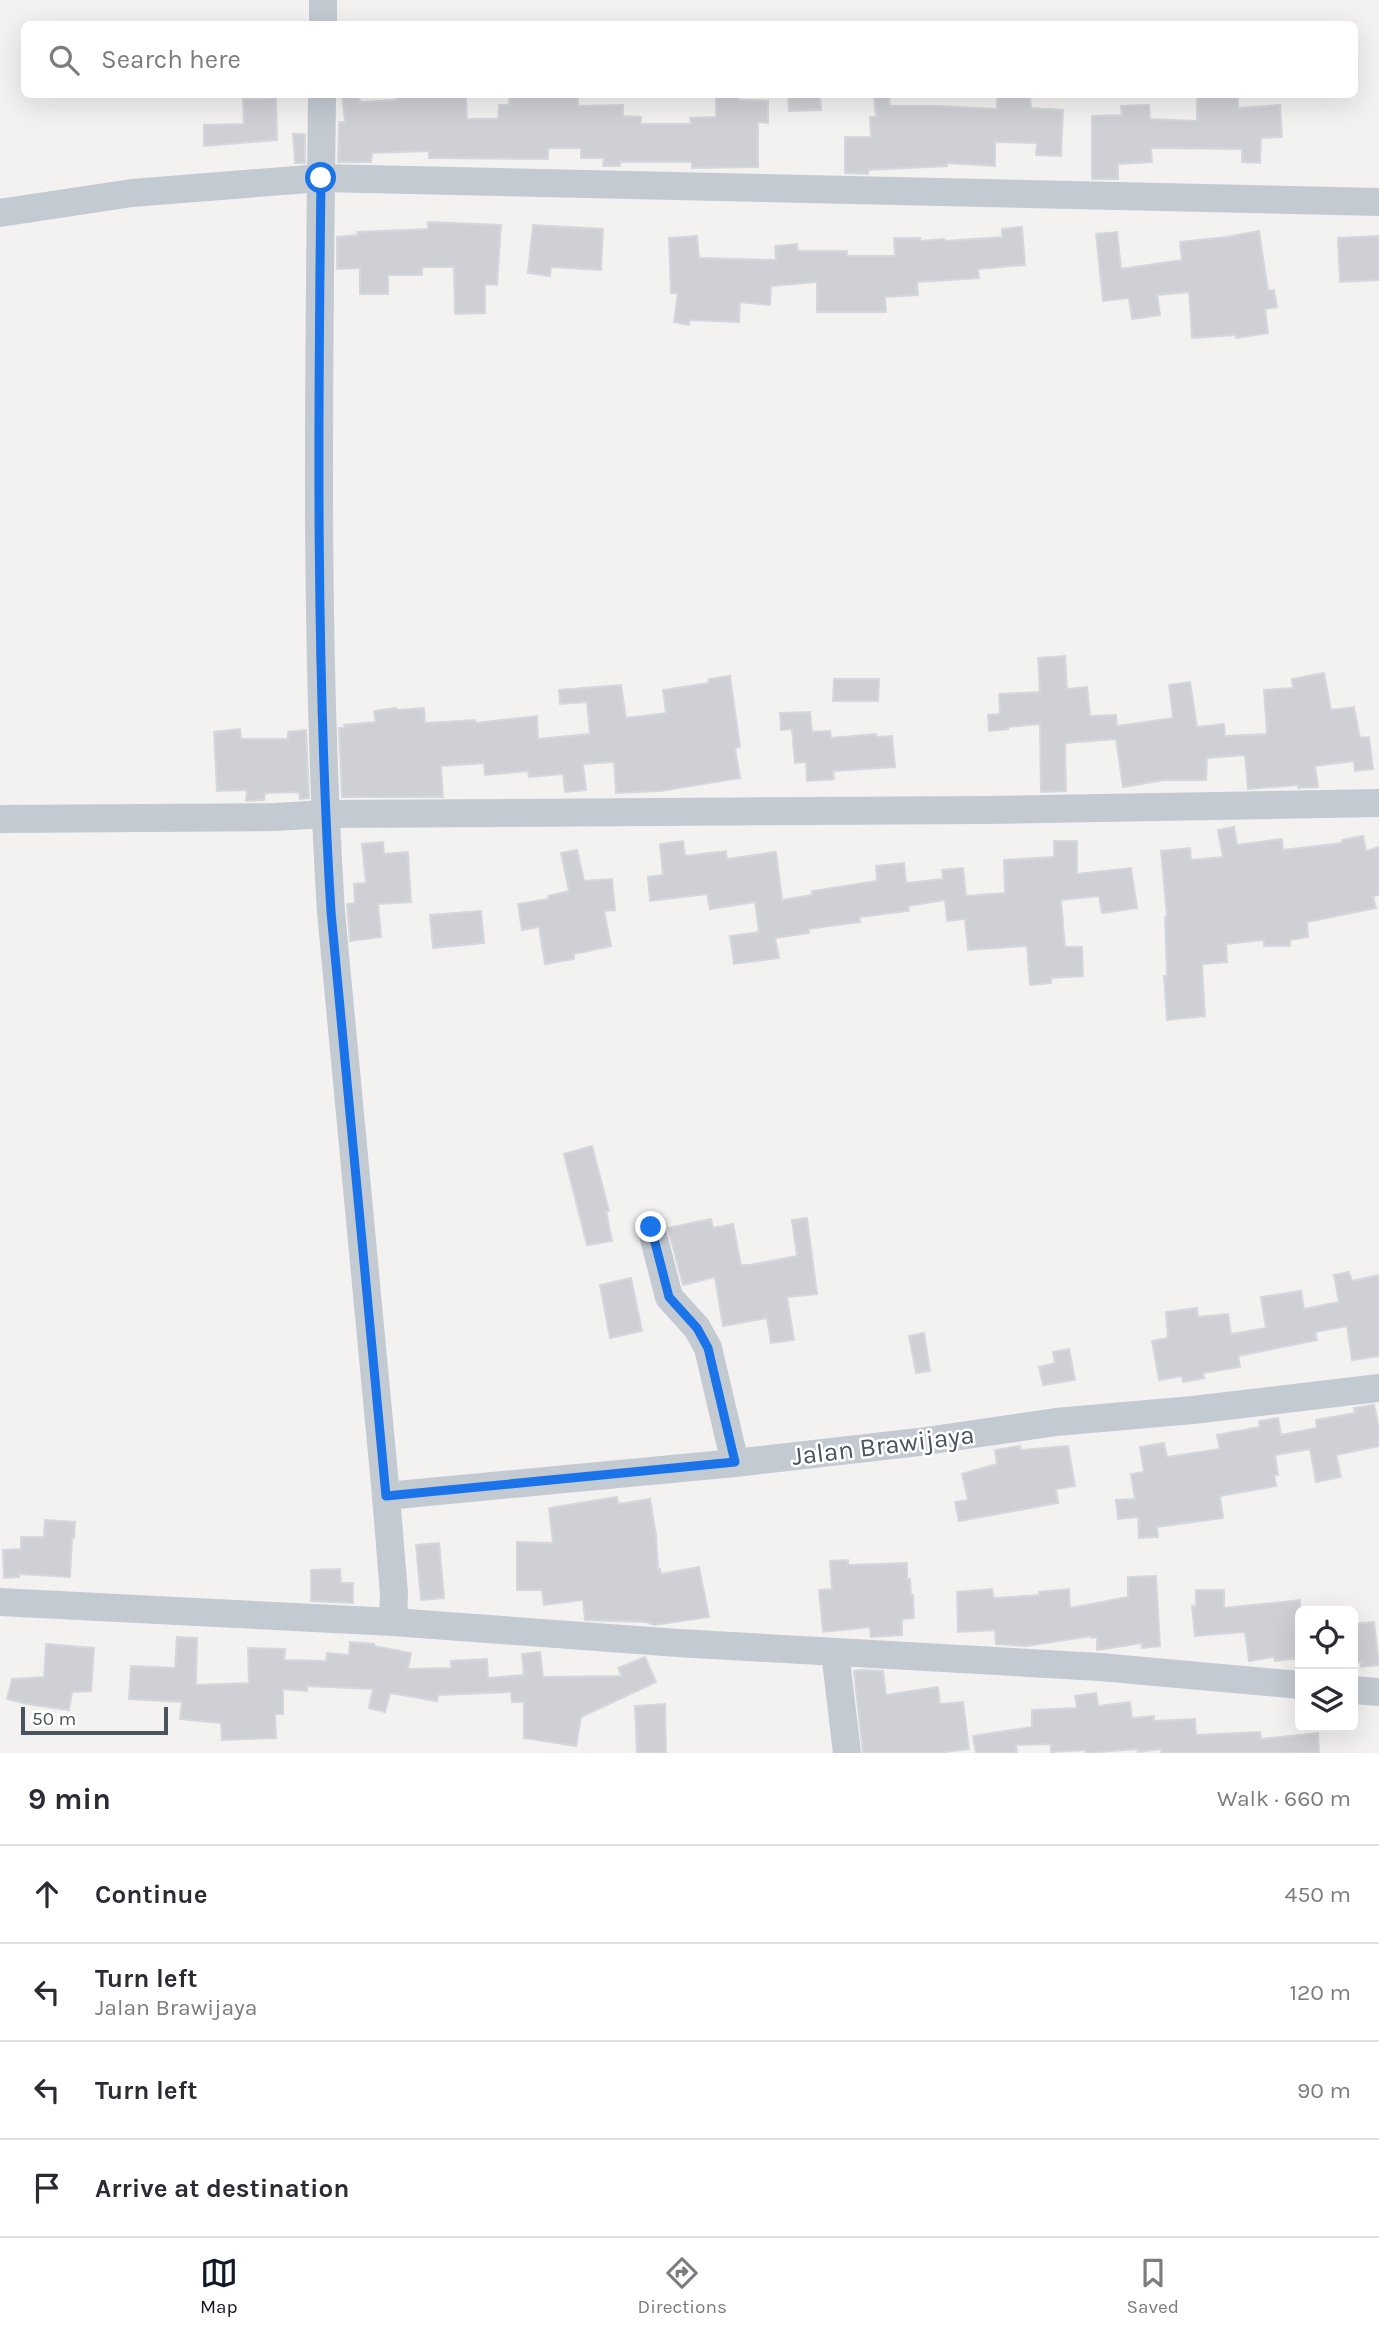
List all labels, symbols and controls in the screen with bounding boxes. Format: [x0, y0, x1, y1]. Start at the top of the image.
search box [21, 21, 1358, 98]
icon: search [45, 41, 83, 79]
text: Search here [101, 44, 241, 75]
route start [305, 162, 336, 193]
route end [635, 1211, 666, 1242]
street label: Jalan Brawijaya [790, 1419, 976, 1472]
map controls [1295, 1606, 1358, 1732]
button: locate [1295, 1606, 1358, 1669]
button: layers [1295, 1669, 1358, 1732]
scale bar [21, 1704, 168, 1736]
text: 50 m [32, 1708, 76, 1730]
text: 9 min [28, 1781, 111, 1817]
text: Walk · 660 m [1217, 1785, 1351, 1812]
icon: ahead [28, 1875, 66, 1913]
text: Continue [95, 1879, 207, 1910]
text: 450 m [1285, 1881, 1351, 1908]
text: Turn left [95, 1963, 197, 1994]
icon: left [28, 1973, 66, 2011]
text: 120 m [1289, 1979, 1351, 2006]
text: Jalan Brawijaya [95, 1994, 257, 2021]
icon: left [28, 2071, 66, 2109]
text: Turn left [95, 2075, 197, 2106]
text: 90 m [1297, 2077, 1351, 2104]
icon: arrive [28, 2169, 66, 2207]
text: Arrive at destination [95, 2173, 349, 2204]
tab: Map [200, 2254, 238, 2318]
tab: Directions [638, 2254, 727, 2318]
tab: Saved [1127, 2254, 1179, 2318]

